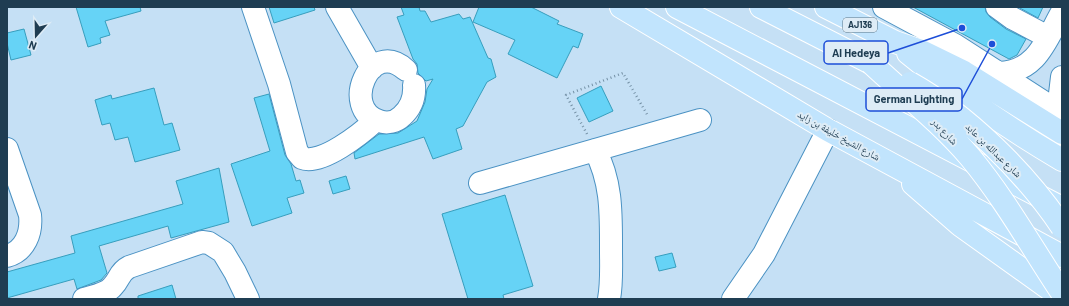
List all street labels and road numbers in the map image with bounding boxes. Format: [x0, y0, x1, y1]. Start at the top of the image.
road number: AJ136 [843, 18, 877, 32]
street label: شارع الشيخ خليفة بن زايد [795, 107, 883, 164]
street label: شارع بدر [928, 114, 961, 148]
street label: شارع عبدالله بن عابد [963, 120, 1025, 181]

